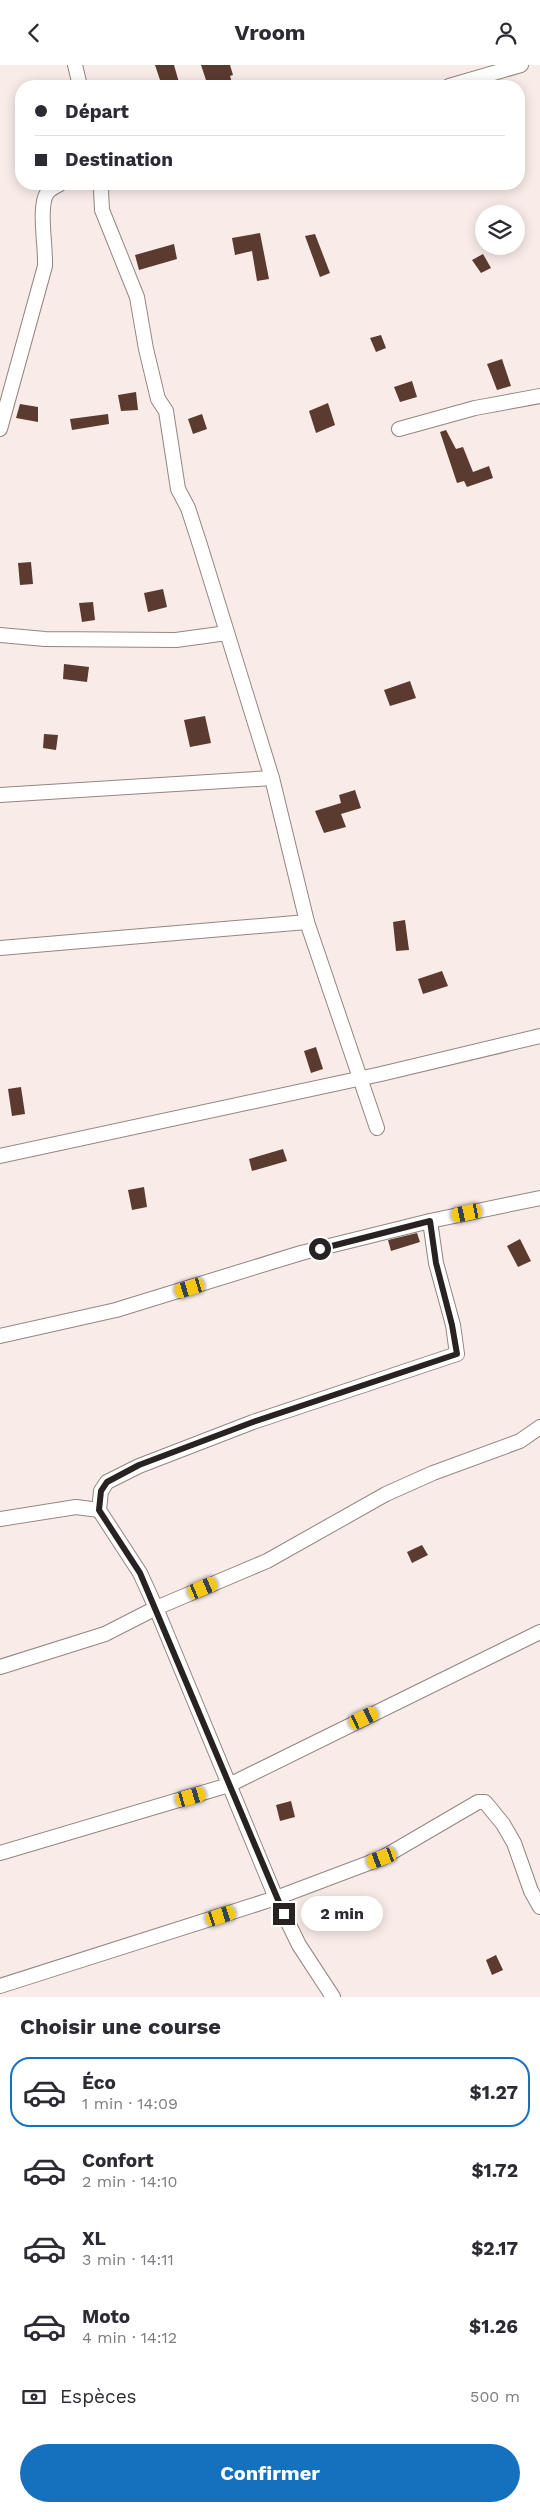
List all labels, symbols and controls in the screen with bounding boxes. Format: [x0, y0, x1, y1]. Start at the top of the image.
icon: back [20, 19, 48, 47]
icon: person [492, 19, 520, 47]
text: Vroom [234, 20, 306, 45]
text: Départ [65, 100, 129, 123]
text: Destination [65, 148, 173, 171]
map controls [475, 205, 525, 255]
button: layers [475, 205, 525, 255]
car [450, 1203, 483, 1223]
route start [309, 1238, 331, 1260]
car [173, 1276, 206, 1300]
car [186, 1575, 219, 1601]
car [347, 1705, 380, 1731]
car [174, 1786, 207, 1808]
car [365, 1846, 398, 1870]
callout: 2 min [302, 1897, 384, 1931]
route end [273, 1903, 295, 1925]
car [204, 1904, 237, 1928]
text: 2 min [320, 1904, 364, 1923]
text: Choisir une course [20, 2014, 221, 2039]
icon: car [22, 2070, 67, 2115]
text: Éco [82, 2071, 116, 2094]
text: $1.27 [470, 2081, 518, 2104]
text: 1 min · 14:09 [82, 2094, 178, 2113]
icon: car [22, 2148, 67, 2193]
text: Confort [82, 2149, 153, 2172]
text: $1.72 [471, 2159, 518, 2182]
text: 2 min · 14:10 [82, 2172, 177, 2191]
icon: car [22, 2226, 67, 2271]
text: XL [82, 2227, 106, 2250]
text: $2.17 [471, 2237, 518, 2260]
text: 3 min · 14:11 [82, 2250, 174, 2269]
icon: car [22, 2304, 67, 2349]
text: Moto [82, 2305, 130, 2328]
text: $1.26 [469, 2315, 518, 2338]
text: 4 min · 14:12 [82, 2328, 177, 2347]
icon: cash [20, 2383, 48, 2411]
text: Espèces [60, 2385, 137, 2408]
text: 500 m [470, 2387, 520, 2406]
button: Confirmer [20, 2444, 520, 2502]

